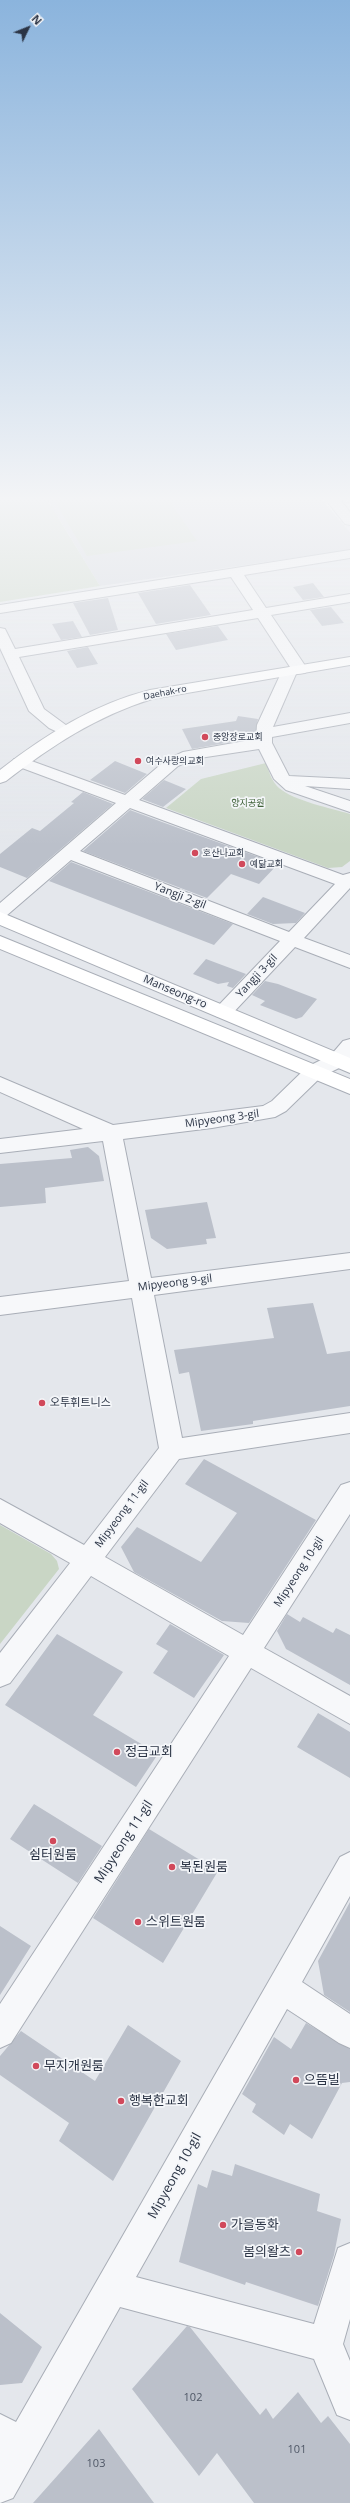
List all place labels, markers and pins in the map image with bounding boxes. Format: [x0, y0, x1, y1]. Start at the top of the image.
marker: 중앙장로교회 [200, 732, 210, 742]
place label: 중앙장로교회 [213, 732, 263, 742]
marker: 여수사랑의교회 [133, 756, 143, 766]
place label: 여수사랑의교회 [146, 756, 204, 766]
marker: 호산나교회 [190, 848, 200, 858]
place label: 호산나교회 [203, 848, 244, 858]
marker: 예닮교회 [237, 859, 247, 869]
place label: 예닮교회 [250, 859, 283, 869]
place label: 오투휘트니스 [50, 1396, 111, 1410]
marker: 오투휘트니스 [37, 1398, 47, 1408]
place label: 정금교회 [125, 1744, 173, 1760]
marker: 정금교회 [112, 1747, 122, 1757]
marker: 쉼터원룸 [48, 1836, 58, 1846]
place label: 쉼터원룸 [29, 1847, 77, 1863]
place label: 복된원룸 [180, 1859, 228, 1875]
marker: 복된원룸 [167, 1862, 177, 1872]
place label: 스위트원룸 [146, 1914, 206, 1930]
marker: 스위트원룸 [133, 1917, 143, 1927]
place label: 무지개원룸 [44, 2058, 104, 2074]
marker: 무지개원룸 [31, 2061, 41, 2071]
place label: 으뜸빌 [304, 2072, 340, 2088]
marker: 으뜸빌 [291, 2075, 301, 2085]
place label: 행복한교회 [129, 2093, 189, 2109]
marker: 행복한교회 [116, 2096, 126, 2106]
place label: 가을동화 [231, 2217, 279, 2233]
marker: 가을동화 [218, 2220, 228, 2230]
place label: 봄의왈츠 [243, 2244, 291, 2260]
marker: 봄의왈츠 [294, 2247, 304, 2257]

